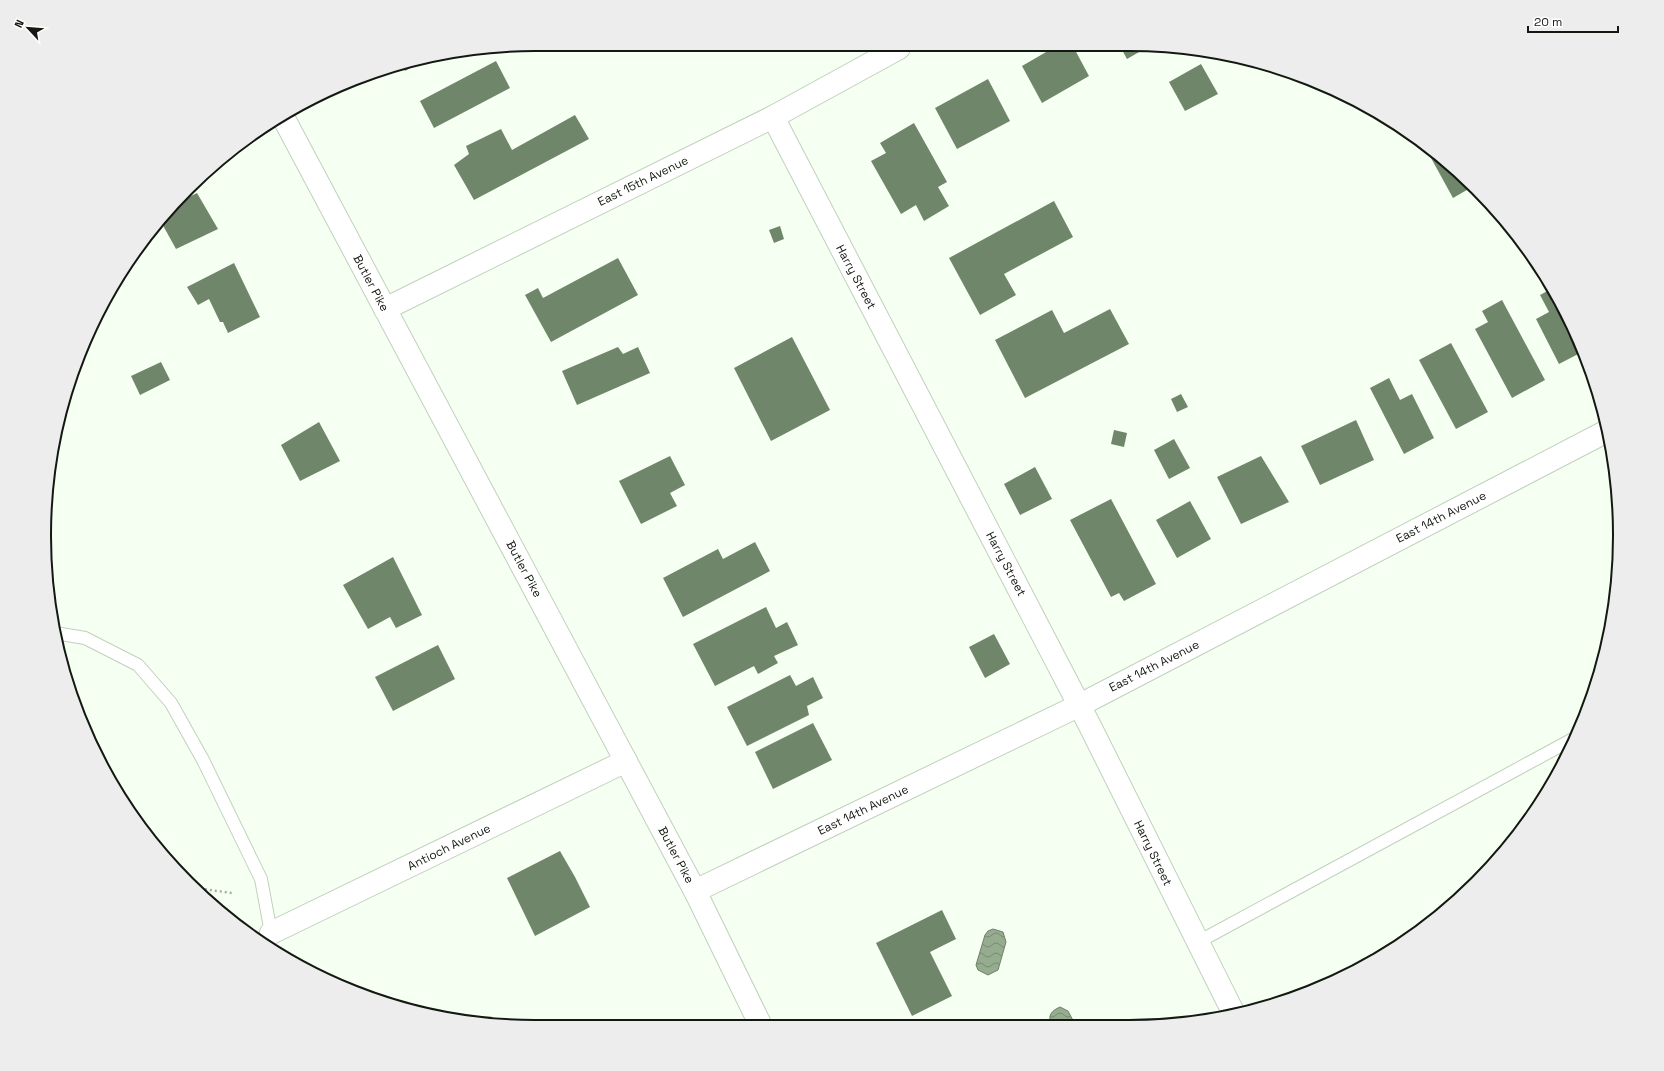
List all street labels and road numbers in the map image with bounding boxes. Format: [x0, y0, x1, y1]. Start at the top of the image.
street label: East 15th Avenue [595, 152, 691, 210]
street label: Harry Street [832, 242, 880, 312]
street label: Butler Pike [349, 252, 393, 314]
street label: East 14th Avenue [1393, 487, 1489, 547]
street label: Harry Street [982, 529, 1030, 599]
street label: Butler Pike [502, 538, 546, 600]
street label: East 14th Avenue [1106, 636, 1202, 696]
street label: East 14th Avenue [815, 781, 911, 839]
street label: Harry Street [1130, 818, 1176, 888]
street label: Antioch Avenue [405, 820, 493, 874]
street label: Butler Pike [654, 824, 698, 886]

